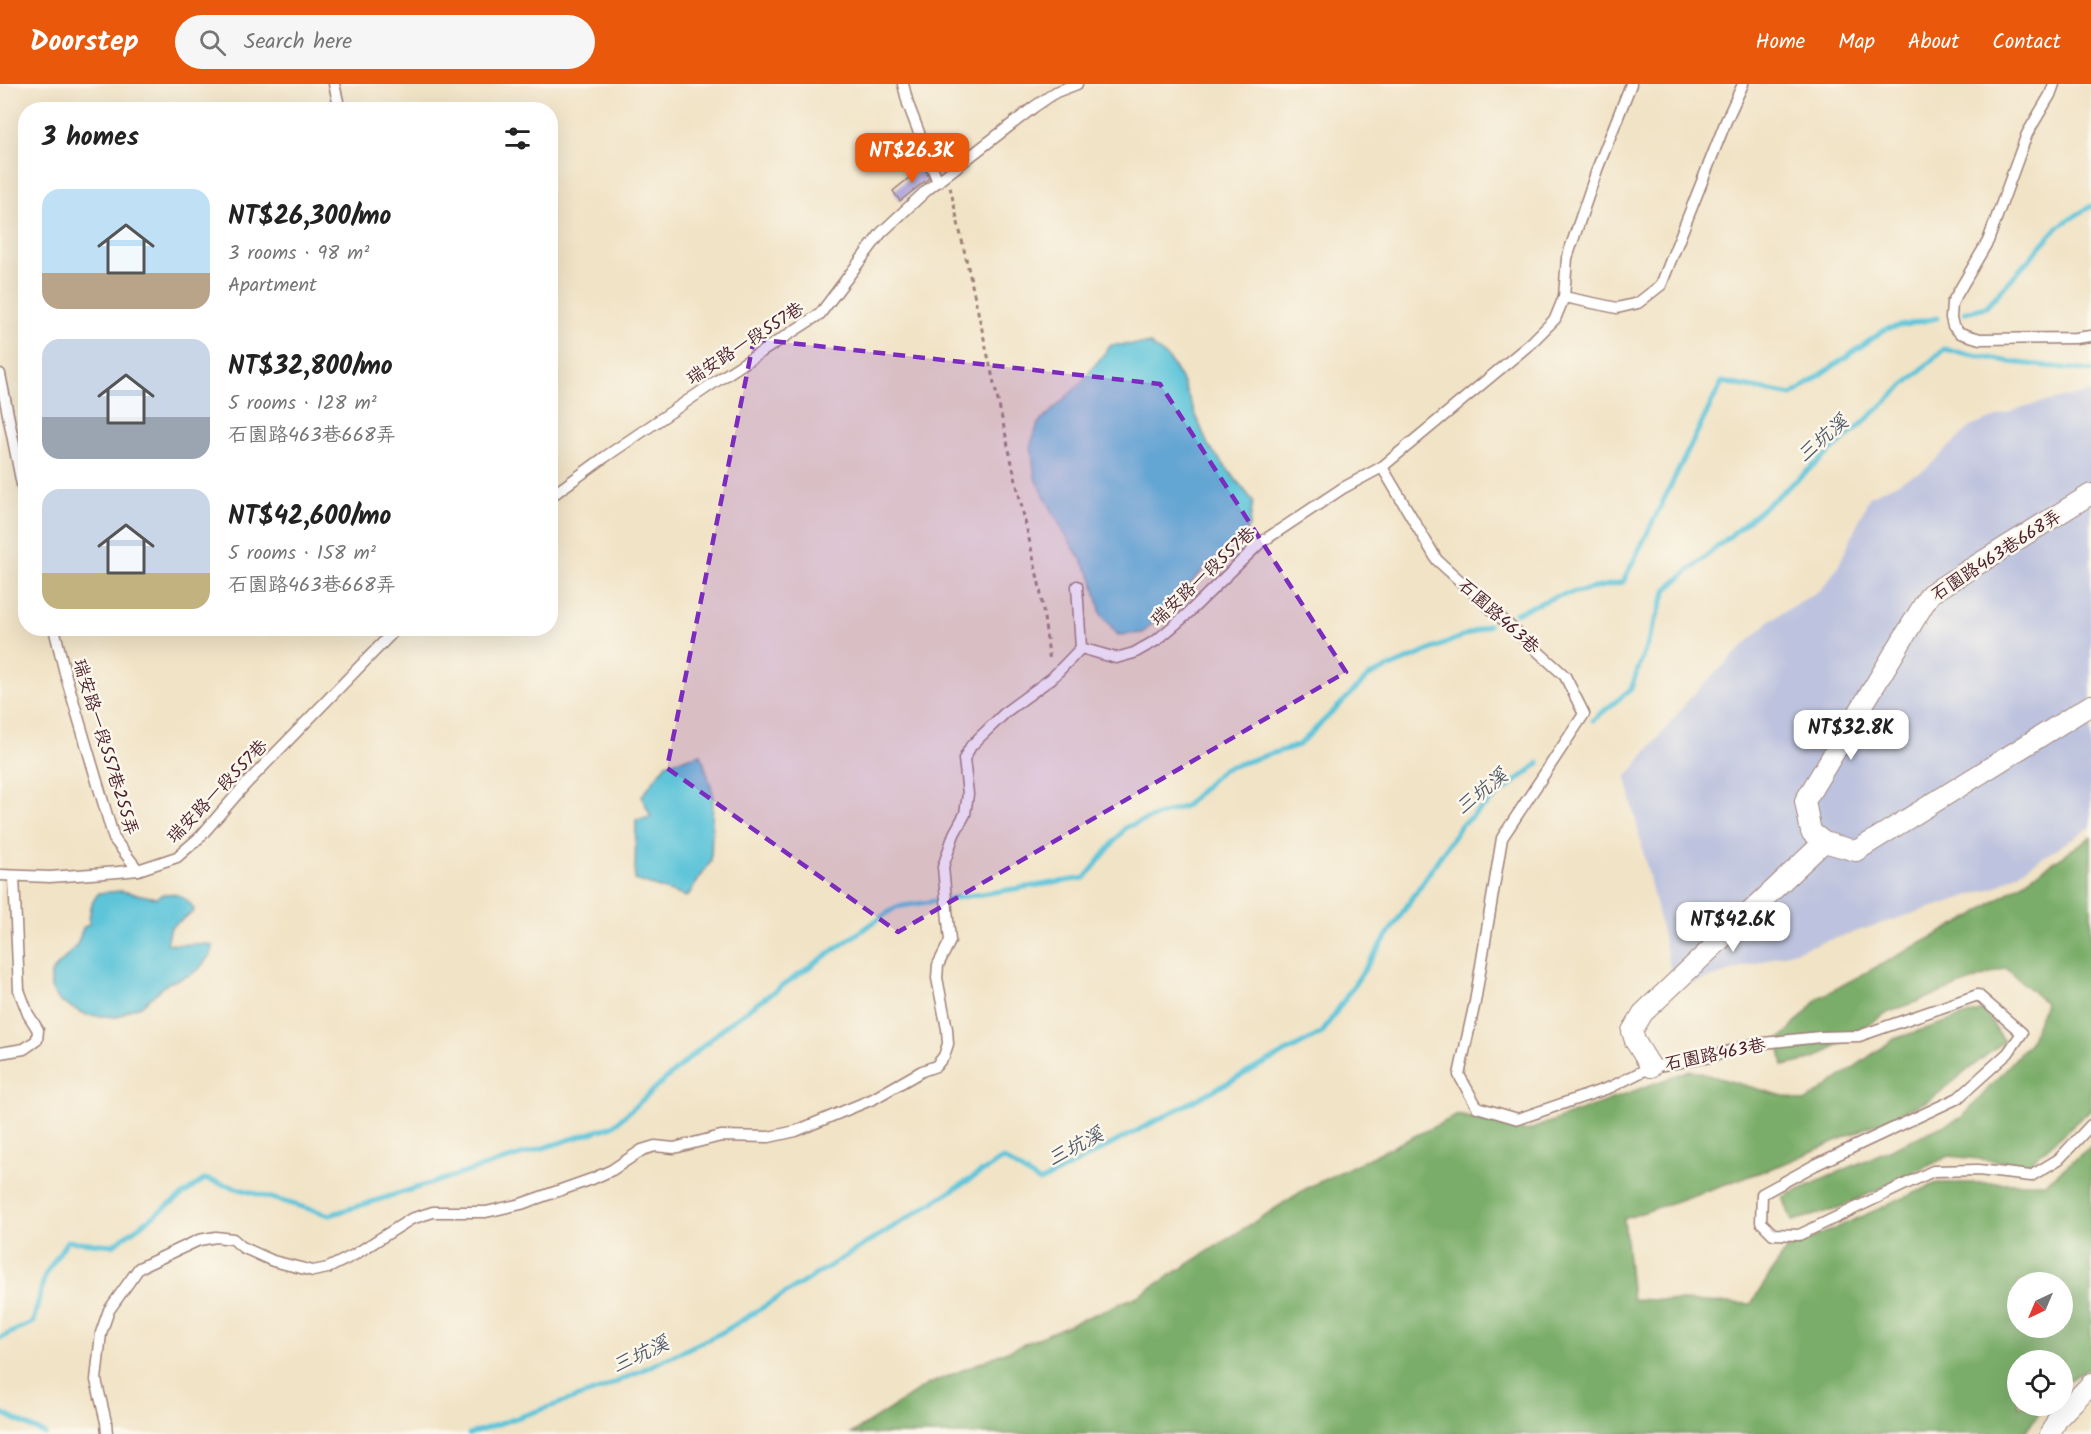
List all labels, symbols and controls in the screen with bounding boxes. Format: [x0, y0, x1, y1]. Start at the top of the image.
search box [175, 15, 595, 69]
text: Doorstep [30, 20, 139, 65]
text: Search here [244, 25, 352, 60]
icon: search [196, 26, 229, 59]
text: Home [1756, 26, 1805, 59]
text: Map [1838, 26, 1875, 59]
text: About [1908, 26, 1959, 59]
text: Contact [1992, 26, 2061, 59]
text: 3 homes [42, 117, 139, 159]
icon: filters [501, 122, 534, 155]
pin: NT$26.3K [850, 133, 974, 184]
text: NT$26.3K [869, 136, 955, 168]
text: NT$26,300/mo [228, 196, 391, 238]
icon: home [90, 213, 162, 285]
text: 3 rooms · 98 m² [228, 238, 369, 270]
text: Apartment [228, 270, 317, 302]
street label: 瑞安路一段557巷 [681, 295, 811, 393]
text: NT$32,800/mo [228, 346, 393, 388]
icon: home [90, 363, 162, 435]
text: 5 rooms · 128 m² [228, 388, 377, 420]
water label: 三坑溪 [1790, 407, 1857, 471]
text: 石園路463巷668弄 [228, 420, 396, 452]
text: NT$42,600/mo [228, 496, 391, 538]
street label: 石園路463巷668弄 [1926, 503, 2068, 610]
icon: home [90, 513, 162, 585]
street label: 瑞安路一段557巷 [1145, 520, 1264, 634]
text: 5 rooms · 158 m² [228, 538, 376, 570]
text: 石園路463巷668弄 [228, 570, 396, 602]
street label: 石園路463巷 [1450, 572, 1546, 662]
street label: 瑞安路一段557巷255弄 [64, 655, 145, 839]
pin: NT$32.8K [1789, 710, 1913, 761]
text: NT$32.8K [1808, 713, 1894, 745]
street label: 瑞安路一段557巷 [161, 733, 276, 851]
water label: 三坑溪 [1449, 761, 1516, 824]
pin: NT$42.6K [1671, 902, 1795, 953]
text: NT$42.6K [1690, 905, 1776, 937]
street label: 石園路463巷 [1662, 1031, 1768, 1079]
water label: 三坑溪 [1042, 1119, 1111, 1176]
north arrow [2007, 1272, 2073, 1338]
map controls [2007, 1272, 2073, 1416]
water label: 三坑溪 [607, 1328, 676, 1383]
button: locate [2007, 1350, 2073, 1416]

